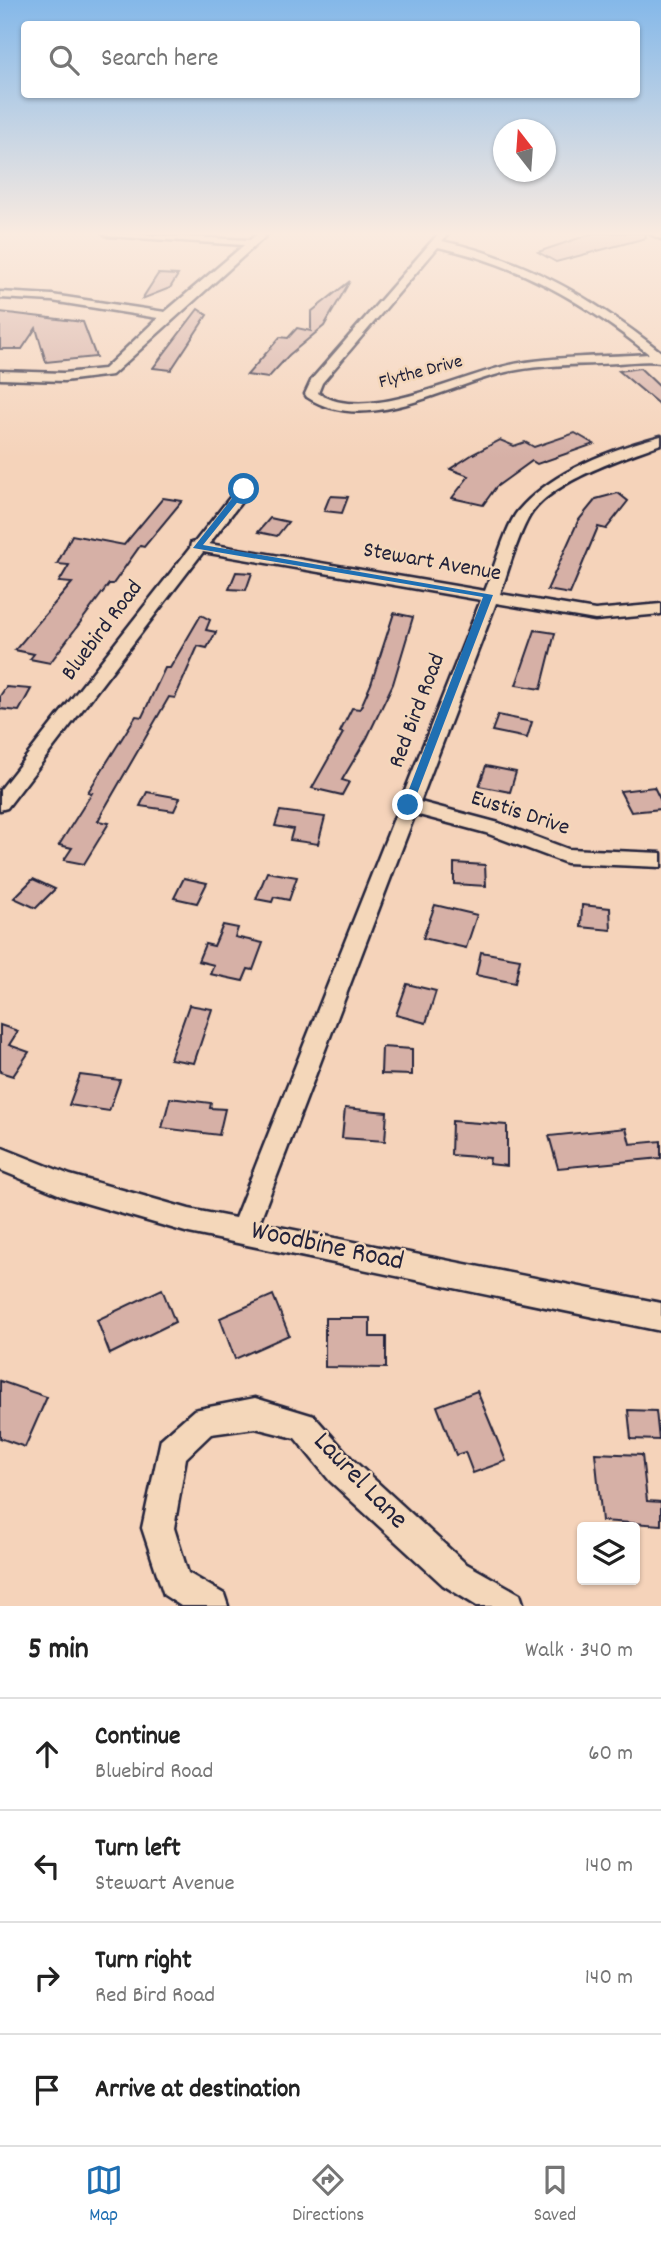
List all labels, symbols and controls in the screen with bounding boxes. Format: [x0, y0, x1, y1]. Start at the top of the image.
search box [21, 21, 640, 98]
icon: search [45, 41, 83, 79]
text: Search here [101, 41, 219, 78]
north arrow [493, 119, 556, 182]
street label: Flythe Drive [376, 349, 466, 397]
route start [228, 473, 259, 504]
street label: Stewart Avenue [360, 535, 504, 591]
street label: Bluebird Road [54, 574, 152, 688]
street label: Red Bird Road [381, 649, 455, 773]
street label: Eustis Drive [466, 783, 574, 845]
route end [392, 789, 423, 820]
street label: Woodbine Road [247, 1212, 407, 1284]
street label: Laurel Lane [302, 1424, 416, 1540]
map controls [577, 1522, 640, 1585]
button: layers [577, 1522, 640, 1585]
text: 5 min [28, 1630, 89, 1673]
text: Walk · 340 m [525, 1635, 633, 1668]
text: Continue [95, 1719, 180, 1756]
icon: ahead [28, 1735, 66, 1773]
text: 60 m [588, 1738, 633, 1771]
text: Bluebird Road [95, 1756, 213, 1789]
text: Turn left [95, 1831, 181, 1868]
icon: left [28, 1847, 66, 1885]
text: 140 m [585, 1850, 633, 1883]
text: Stewart Avenue [95, 1868, 235, 1901]
text: Turn right [95, 1943, 192, 1980]
icon: right [28, 1959, 66, 1997]
text: 140 m [585, 1962, 633, 1995]
text: Red Bird Road [95, 1980, 215, 2013]
icon: arrive [28, 2071, 66, 2109]
text: Arrive at destination [95, 2072, 300, 2109]
tab: Map [85, 2161, 123, 2230]
tab: Directions [292, 2161, 364, 2230]
tab: Saved [534, 2161, 576, 2230]

